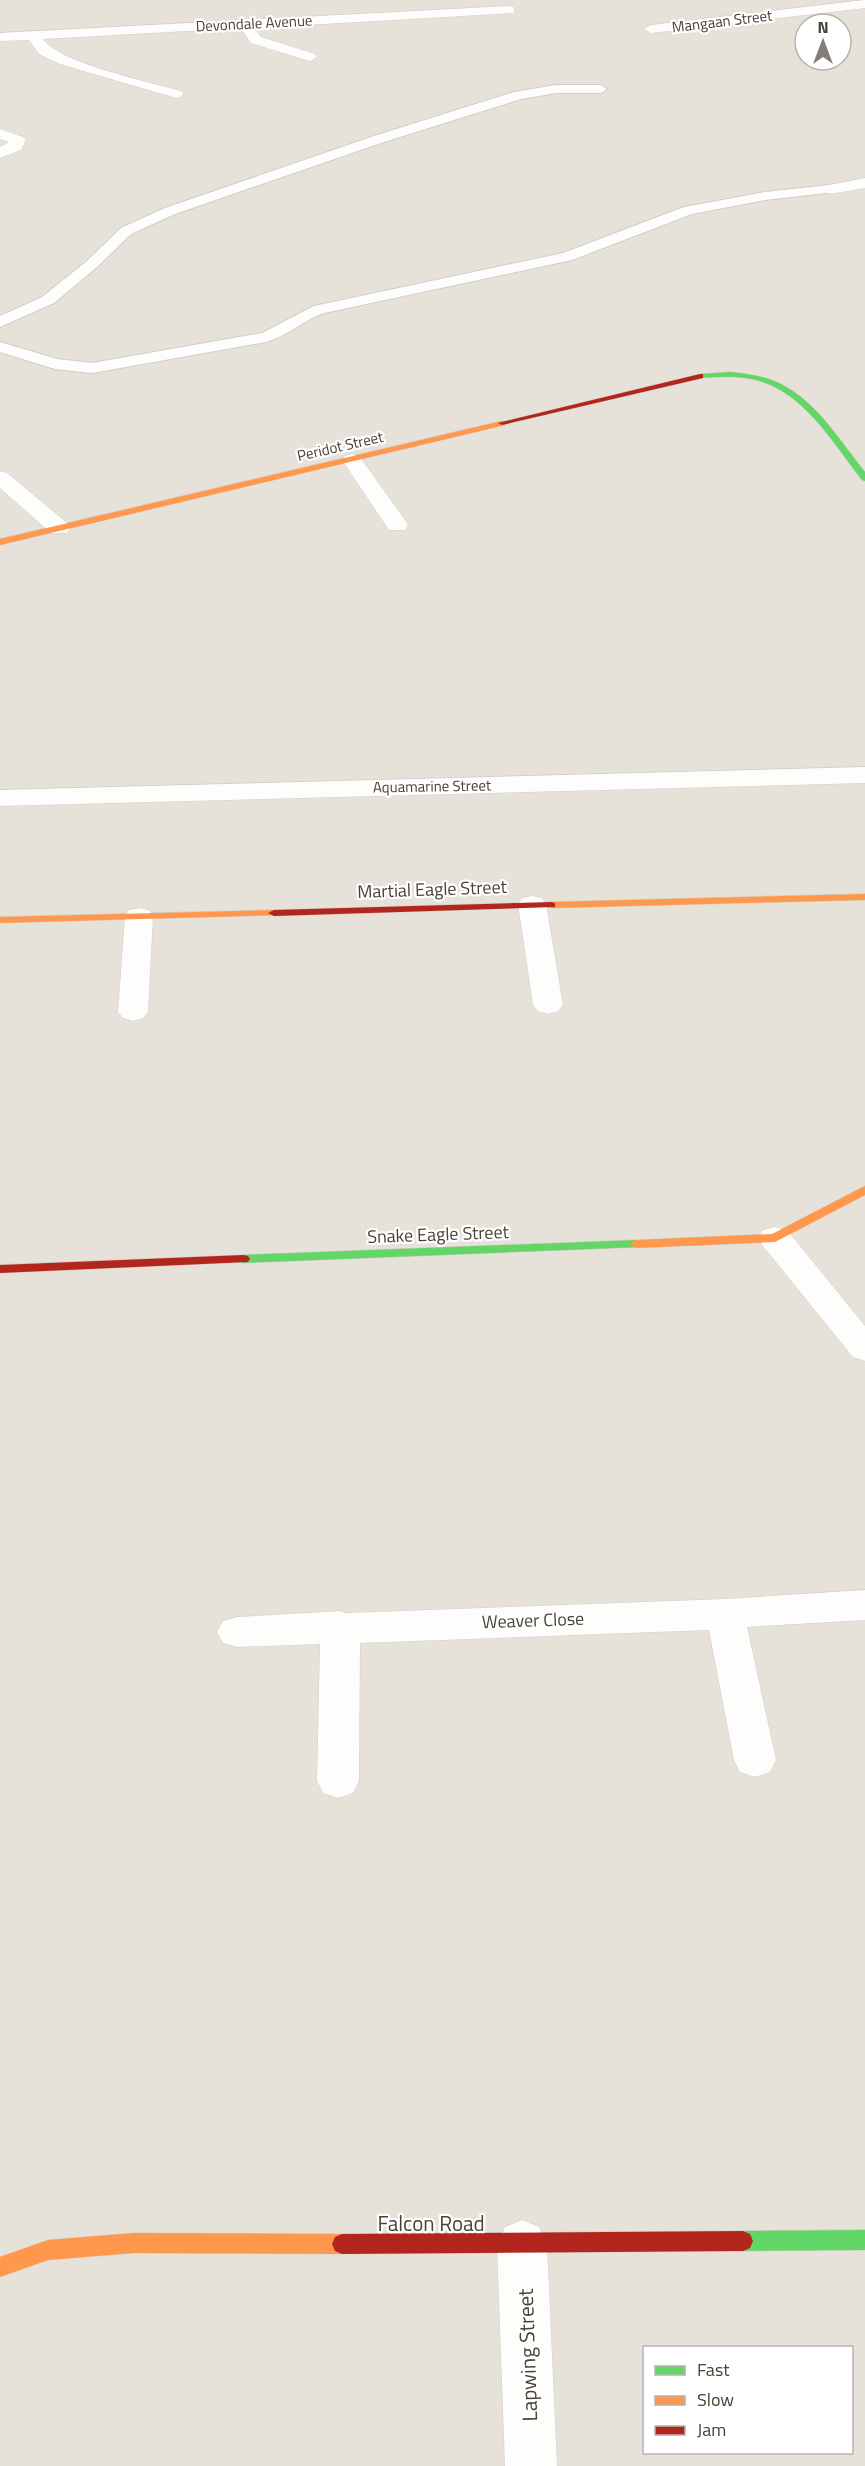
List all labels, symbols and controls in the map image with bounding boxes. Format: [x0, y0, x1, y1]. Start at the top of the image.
street label: Mangaan Street [671, 3, 774, 39]
street label: Devondale Avenue [195, 8, 313, 38]
north arrow [793, 12, 853, 72]
text: N [817, 15, 829, 39]
street label: Peridot Street [295, 425, 386, 467]
street label: Aquamarine Street [373, 773, 492, 799]
street label: Martial Eagle Street [357, 873, 508, 905]
street label: Snake Eagle Street [367, 1218, 510, 1250]
street label: Weaver Close [481, 1605, 585, 1635]
street label: Falcon Road [377, 2207, 485, 2239]
street label: Lapwing Street [509, 2287, 545, 2422]
legend [643, 2346, 853, 2454]
text: Fast [697, 2356, 730, 2383]
text: Slow [697, 2386, 734, 2413]
text: Jam [697, 2416, 726, 2443]

